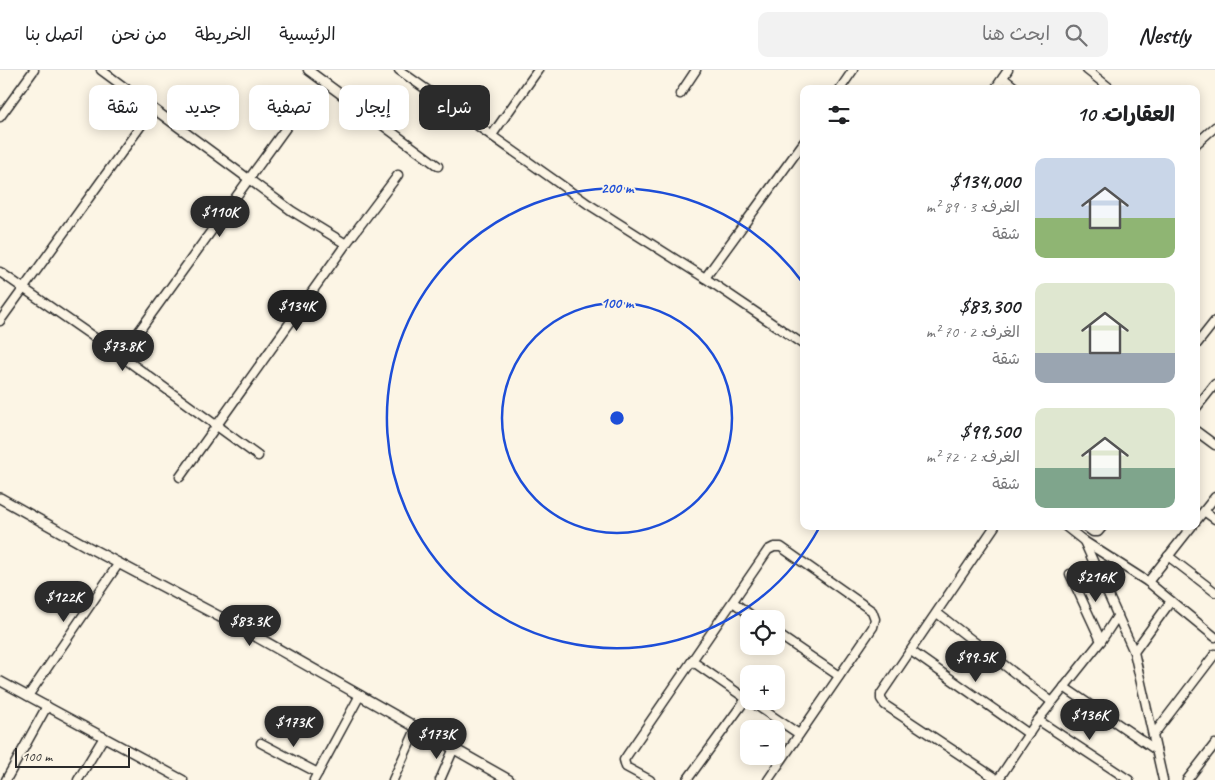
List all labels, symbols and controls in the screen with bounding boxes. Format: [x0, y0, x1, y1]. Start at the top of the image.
search box [758, 12, 1108, 57]
text: Nestly [1138, 20, 1190, 50]
icon: search [1062, 21, 1090, 49]
text: ابحث هنا [982, 22, 1050, 46]
text: اتصل بنا [25, 23, 83, 45]
text: من نحن [111, 23, 167, 45]
text: الخريطة [195, 23, 251, 45]
text: الرئيسية [279, 23, 336, 45]
chip: شقة [89, 85, 157, 130]
chip: جديد [167, 85, 239, 130]
chip: تصفية [249, 85, 329, 130]
chip: إيجار [339, 85, 409, 130]
chip: شراء [419, 85, 490, 130]
icon: filters [825, 101, 853, 129]
text: العقارات: 10 [1077, 101, 1175, 127]
text: $134,000 [950, 168, 1020, 194]
icon: home [1075, 178, 1135, 238]
text: 200 m [601, 179, 635, 198]
pin: $110K [185, 196, 255, 238]
text: الغرف: 3 · 89 m² [926, 197, 1020, 217]
text: $110K [202, 202, 238, 222]
text: شقة [992, 224, 1020, 244]
pin: $134K [262, 290, 332, 332]
text: $83,300 [959, 293, 1020, 319]
text: 100 m [601, 294, 635, 313]
text: $134K [279, 296, 315, 316]
icon: home [1075, 303, 1135, 363]
text: الغرف: 2 · 70 m² [926, 322, 1020, 342]
pin: $73.8K [82, 330, 164, 372]
text: $73.8K [103, 336, 143, 356]
text: شقة [992, 349, 1020, 369]
centre of rings [608, 409, 626, 427]
text: $99,500 [960, 418, 1020, 444]
icon: home [1075, 428, 1135, 488]
text: الغرف: 2 · 72 m² [926, 447, 1020, 467]
text: شقة [992, 474, 1020, 494]
pin: $216K [1061, 560, 1131, 603]
text: $216K [1077, 567, 1115, 587]
pin: $122K [29, 580, 99, 623]
text: $122K [46, 587, 82, 607]
pin: $83.3K [209, 604, 291, 647]
map controls [740, 610, 785, 765]
button: locate [740, 610, 785, 655]
text: $83.3K [230, 611, 270, 631]
pin: $99.5K [935, 640, 1017, 683]
text: $99.5K [956, 647, 996, 667]
button: + [740, 665, 785, 710]
pin: $136K [1055, 698, 1125, 741]
text: $136K [1071, 705, 1109, 725]
pin: $173K [259, 706, 329, 748]
text: $173K [276, 712, 312, 732]
pin: $173K [402, 718, 472, 760]
button: − [740, 720, 785, 765]
text: $173K [419, 724, 455, 744]
scale bar [15, 745, 130, 768]
text: 100 m [22, 748, 52, 765]

